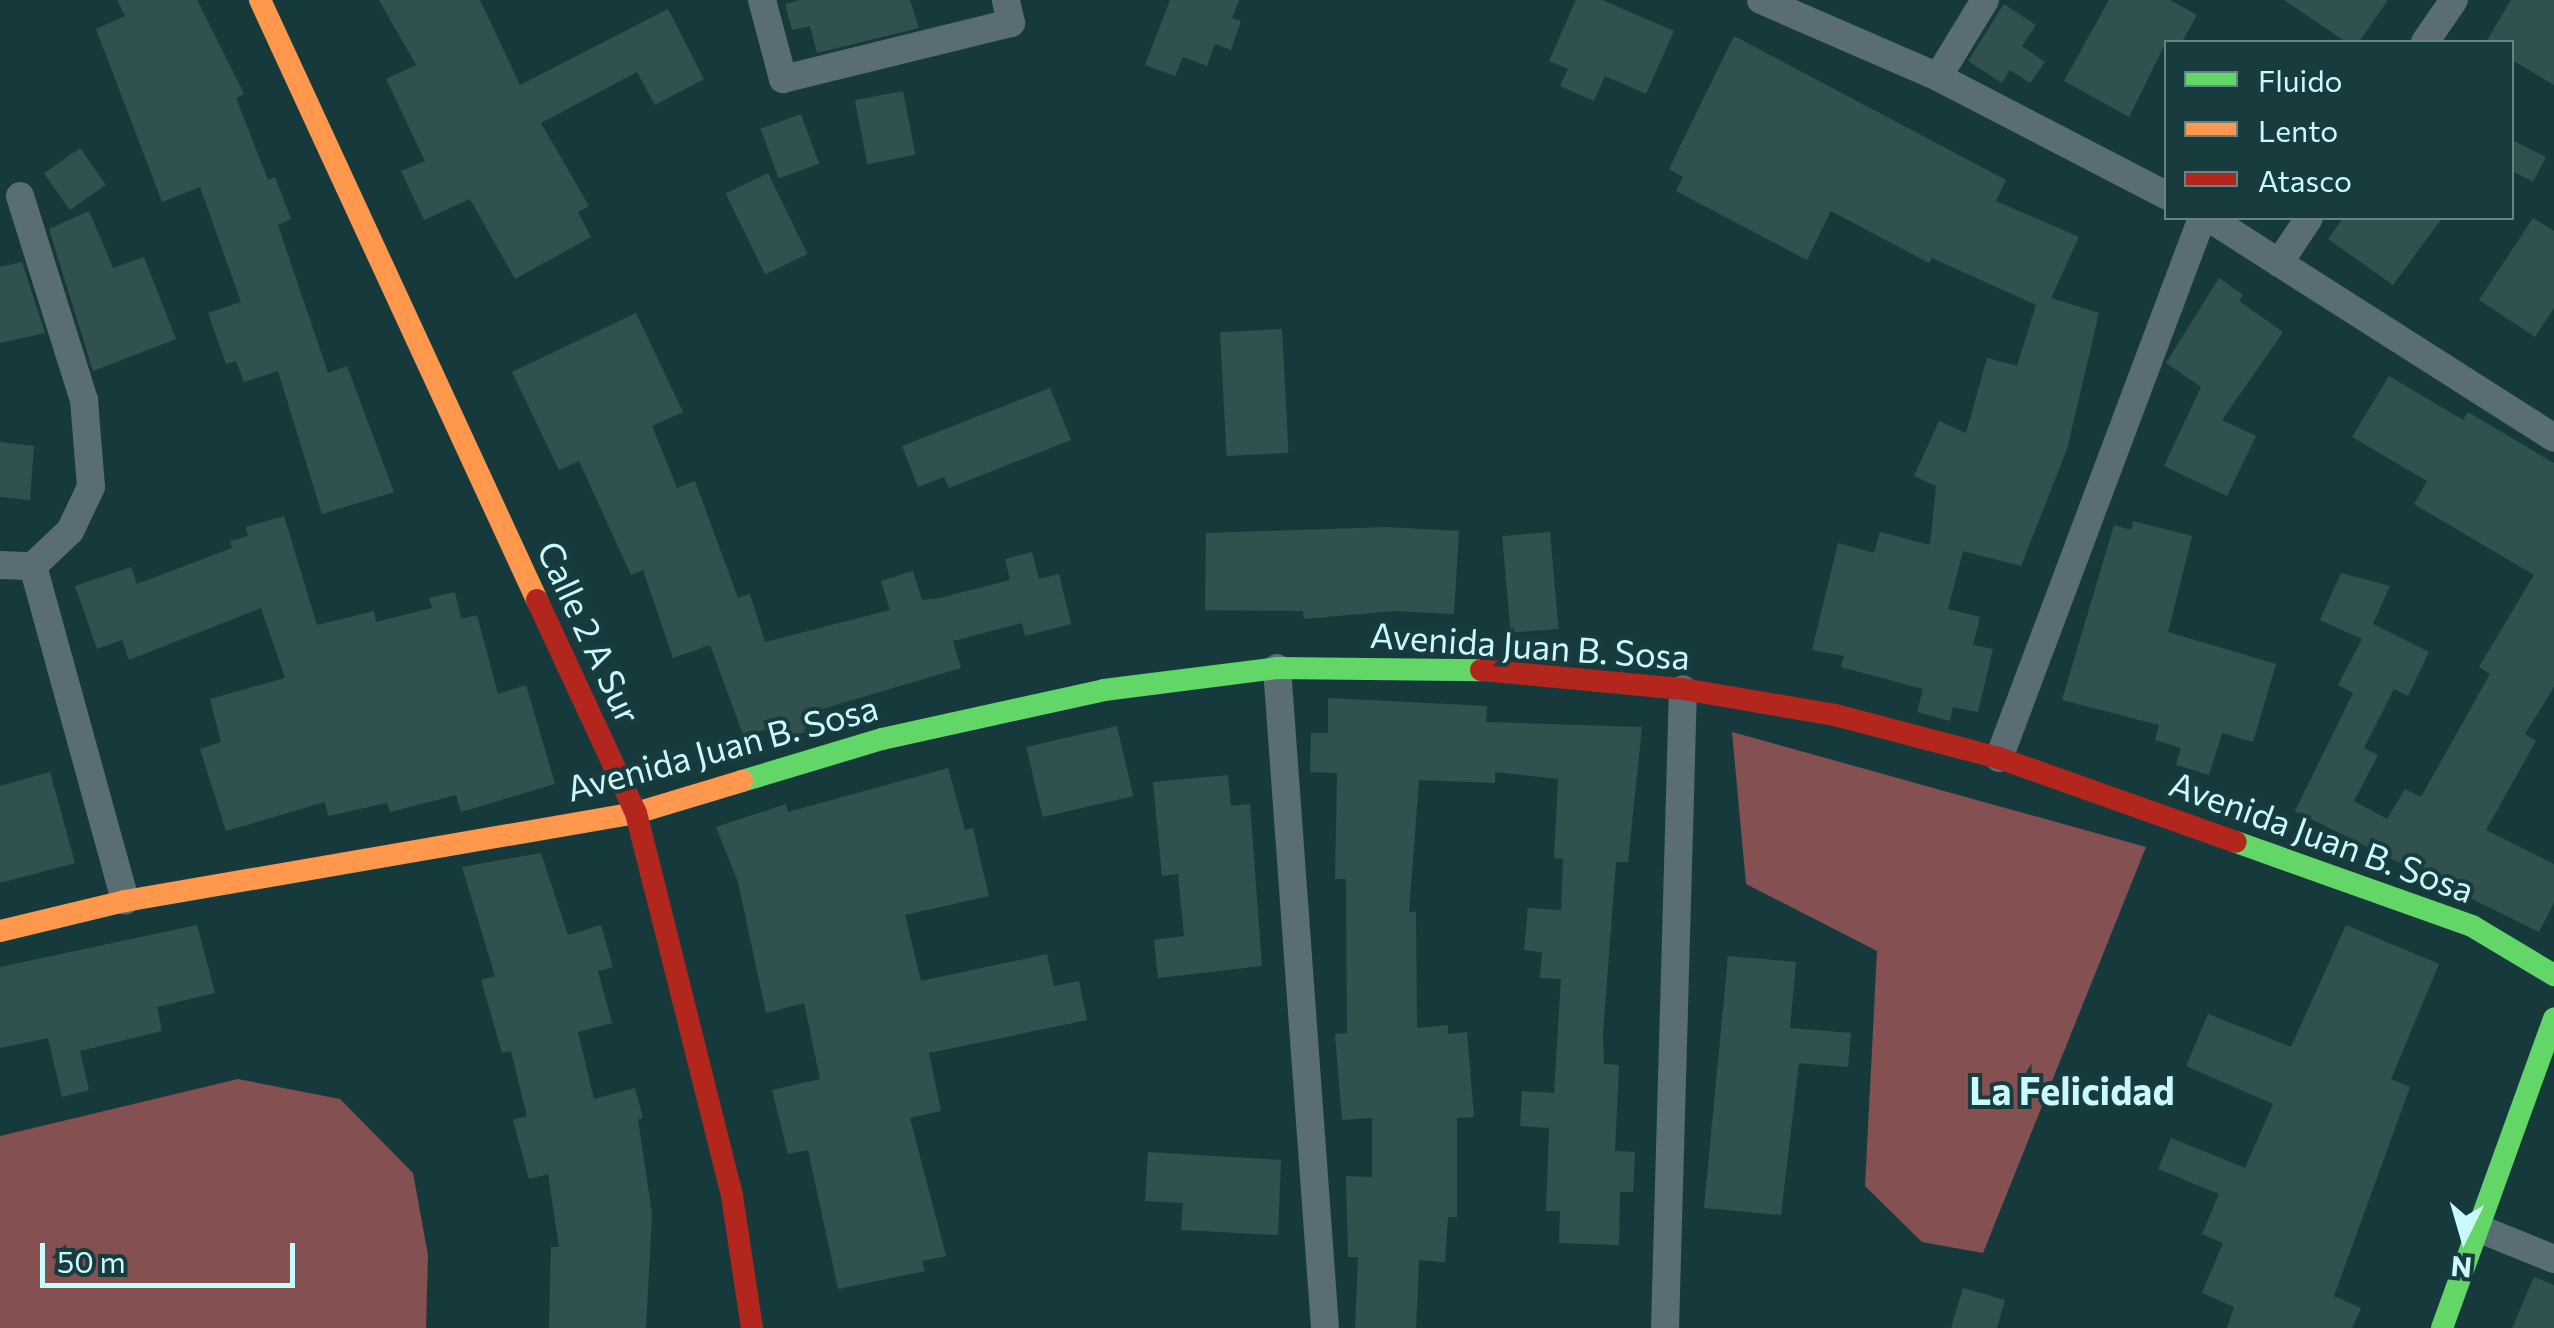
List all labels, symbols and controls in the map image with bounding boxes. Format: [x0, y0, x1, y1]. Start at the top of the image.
legend [2164, 40, 2514, 220]
text: Fluido [2258, 61, 2343, 98]
text: Lento [2258, 111, 2338, 148]
text: Atasco [2258, 161, 2352, 198]
street label: Calle 2 A Sur [529, 534, 651, 730]
street label: Avenida Juan B. Sosa [1369, 613, 1691, 677]
street label: Avenida Juan B. Sosa [562, 685, 882, 809]
street label: Avenida Juan B. Sosa [2164, 761, 2480, 911]
district label: La Felicidad [1969, 1067, 2175, 1113]
north arrow [2414, 1188, 2514, 1288]
scale bar [45, 1223, 300, 1285]
text: 50 m [57, 1242, 126, 1279]
text: N [2449, 1250, 2473, 1286]

